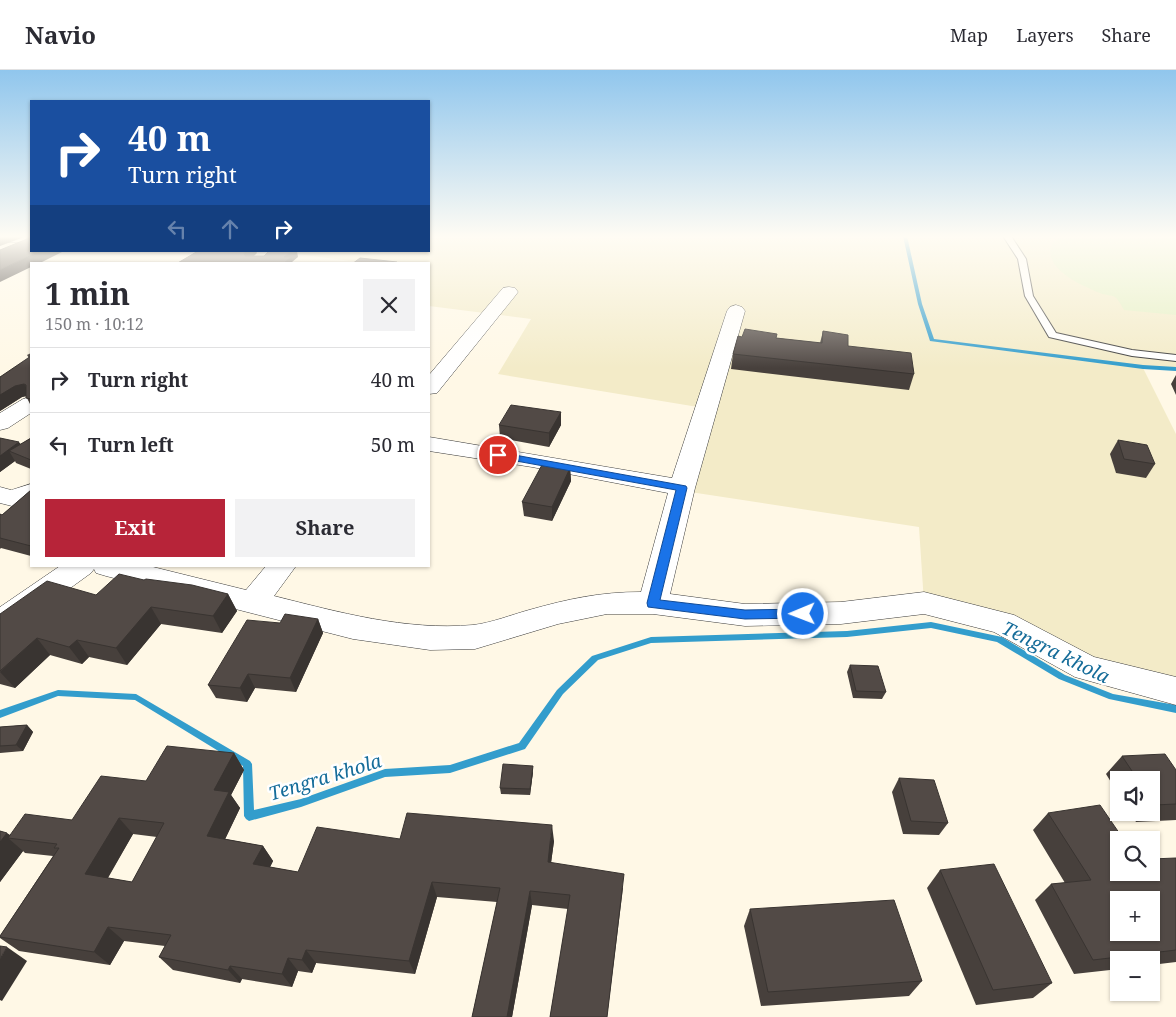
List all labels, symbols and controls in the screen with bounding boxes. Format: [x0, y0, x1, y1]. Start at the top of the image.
text: Navio [25, 18, 96, 51]
text: Map [950, 23, 988, 47]
text: Layers [1016, 23, 1074, 47]
text: Share [1102, 23, 1151, 47]
text: 40 m [128, 114, 211, 161]
icon: right [45, 120, 110, 185]
text: Turn right [128, 159, 237, 189]
icon: left [163, 215, 191, 243]
icon: ahead [216, 215, 244, 243]
icon: right [269, 215, 297, 243]
text: 1 min [45, 273, 130, 314]
button: close [363, 279, 415, 331]
text: 150 m · 10:12 [45, 313, 144, 335]
icon: right [45, 366, 73, 394]
text: Turn right [88, 367, 188, 393]
text: 40 m [371, 367, 415, 393]
icon: left [45, 431, 73, 459]
text: Turn left [88, 432, 174, 458]
text: 50 m [371, 432, 415, 458]
pin [477, 434, 519, 476]
icon: arrive [484, 441, 512, 469]
button: Exit [45, 499, 225, 557]
button: Share [235, 499, 415, 557]
position arrow [776, 587, 828, 639]
water label: Tengra khola [998, 615, 1114, 689]
water label: Tengra khola [265, 748, 385, 806]
map controls [1110, 771, 1160, 1001]
button: sound [1110, 771, 1160, 821]
button: search [1110, 831, 1160, 881]
button: + [1110, 891, 1160, 941]
button: − [1110, 951, 1160, 1001]

